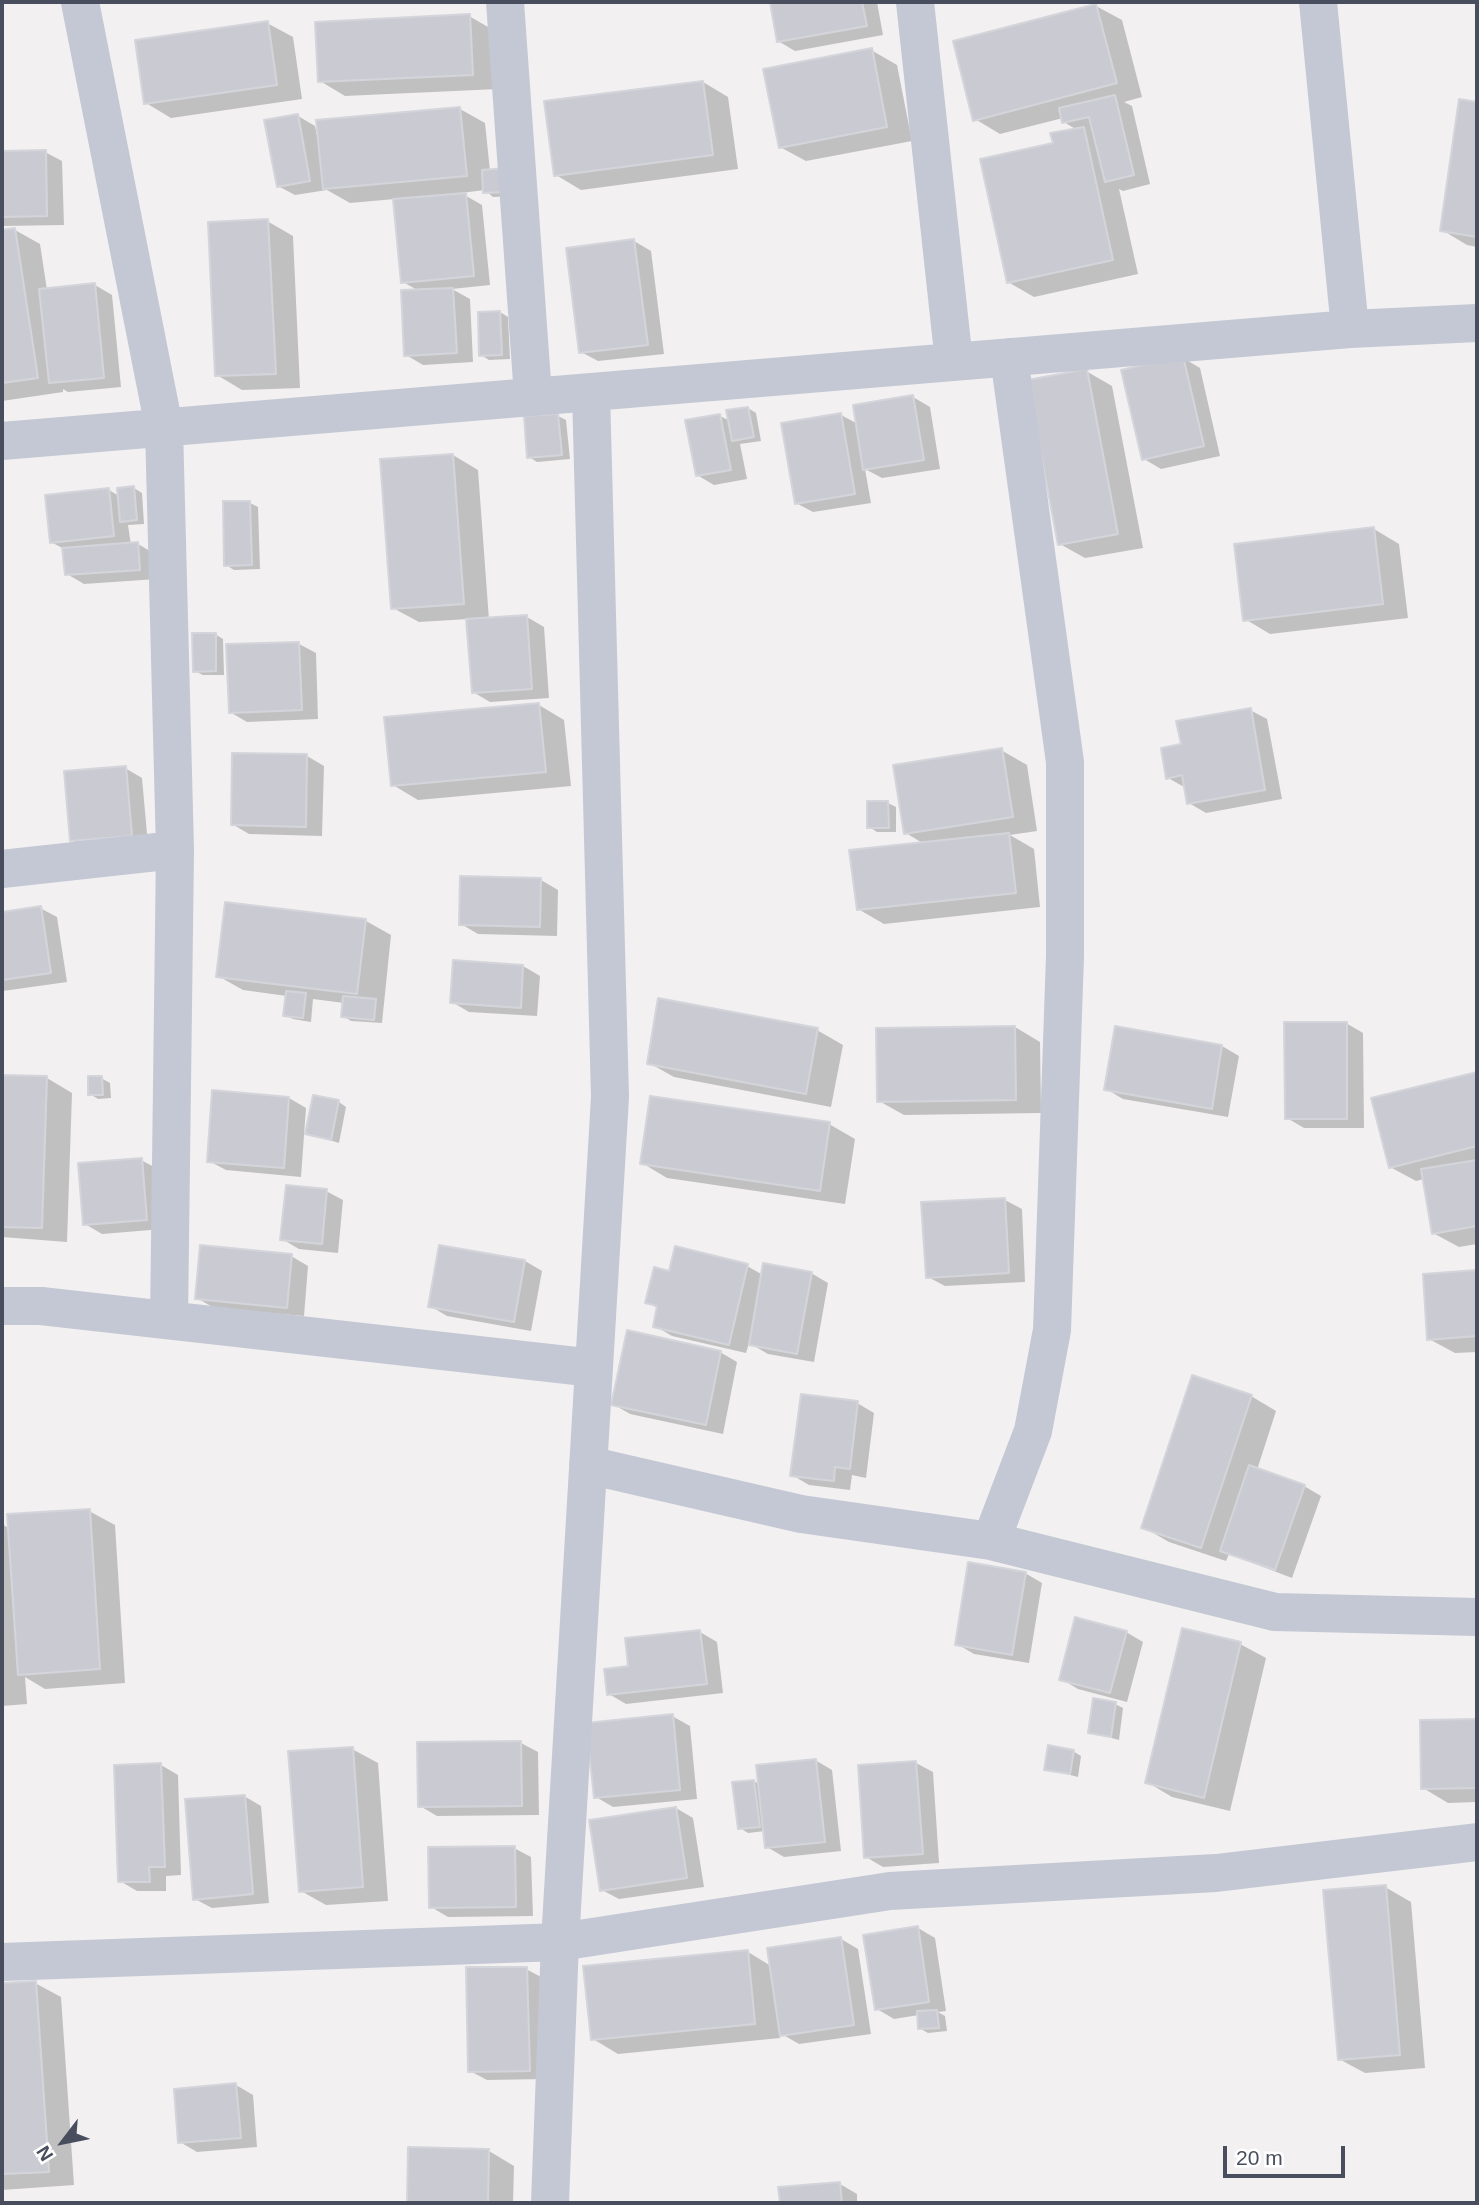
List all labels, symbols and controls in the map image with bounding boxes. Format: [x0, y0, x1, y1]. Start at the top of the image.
north arrow [28, 2107, 98, 2177]
scale bar [1227, 2132, 1350, 2176]
text: N [32, 2142, 57, 2165]
text: 20 m [1236, 2146, 1283, 2169]

